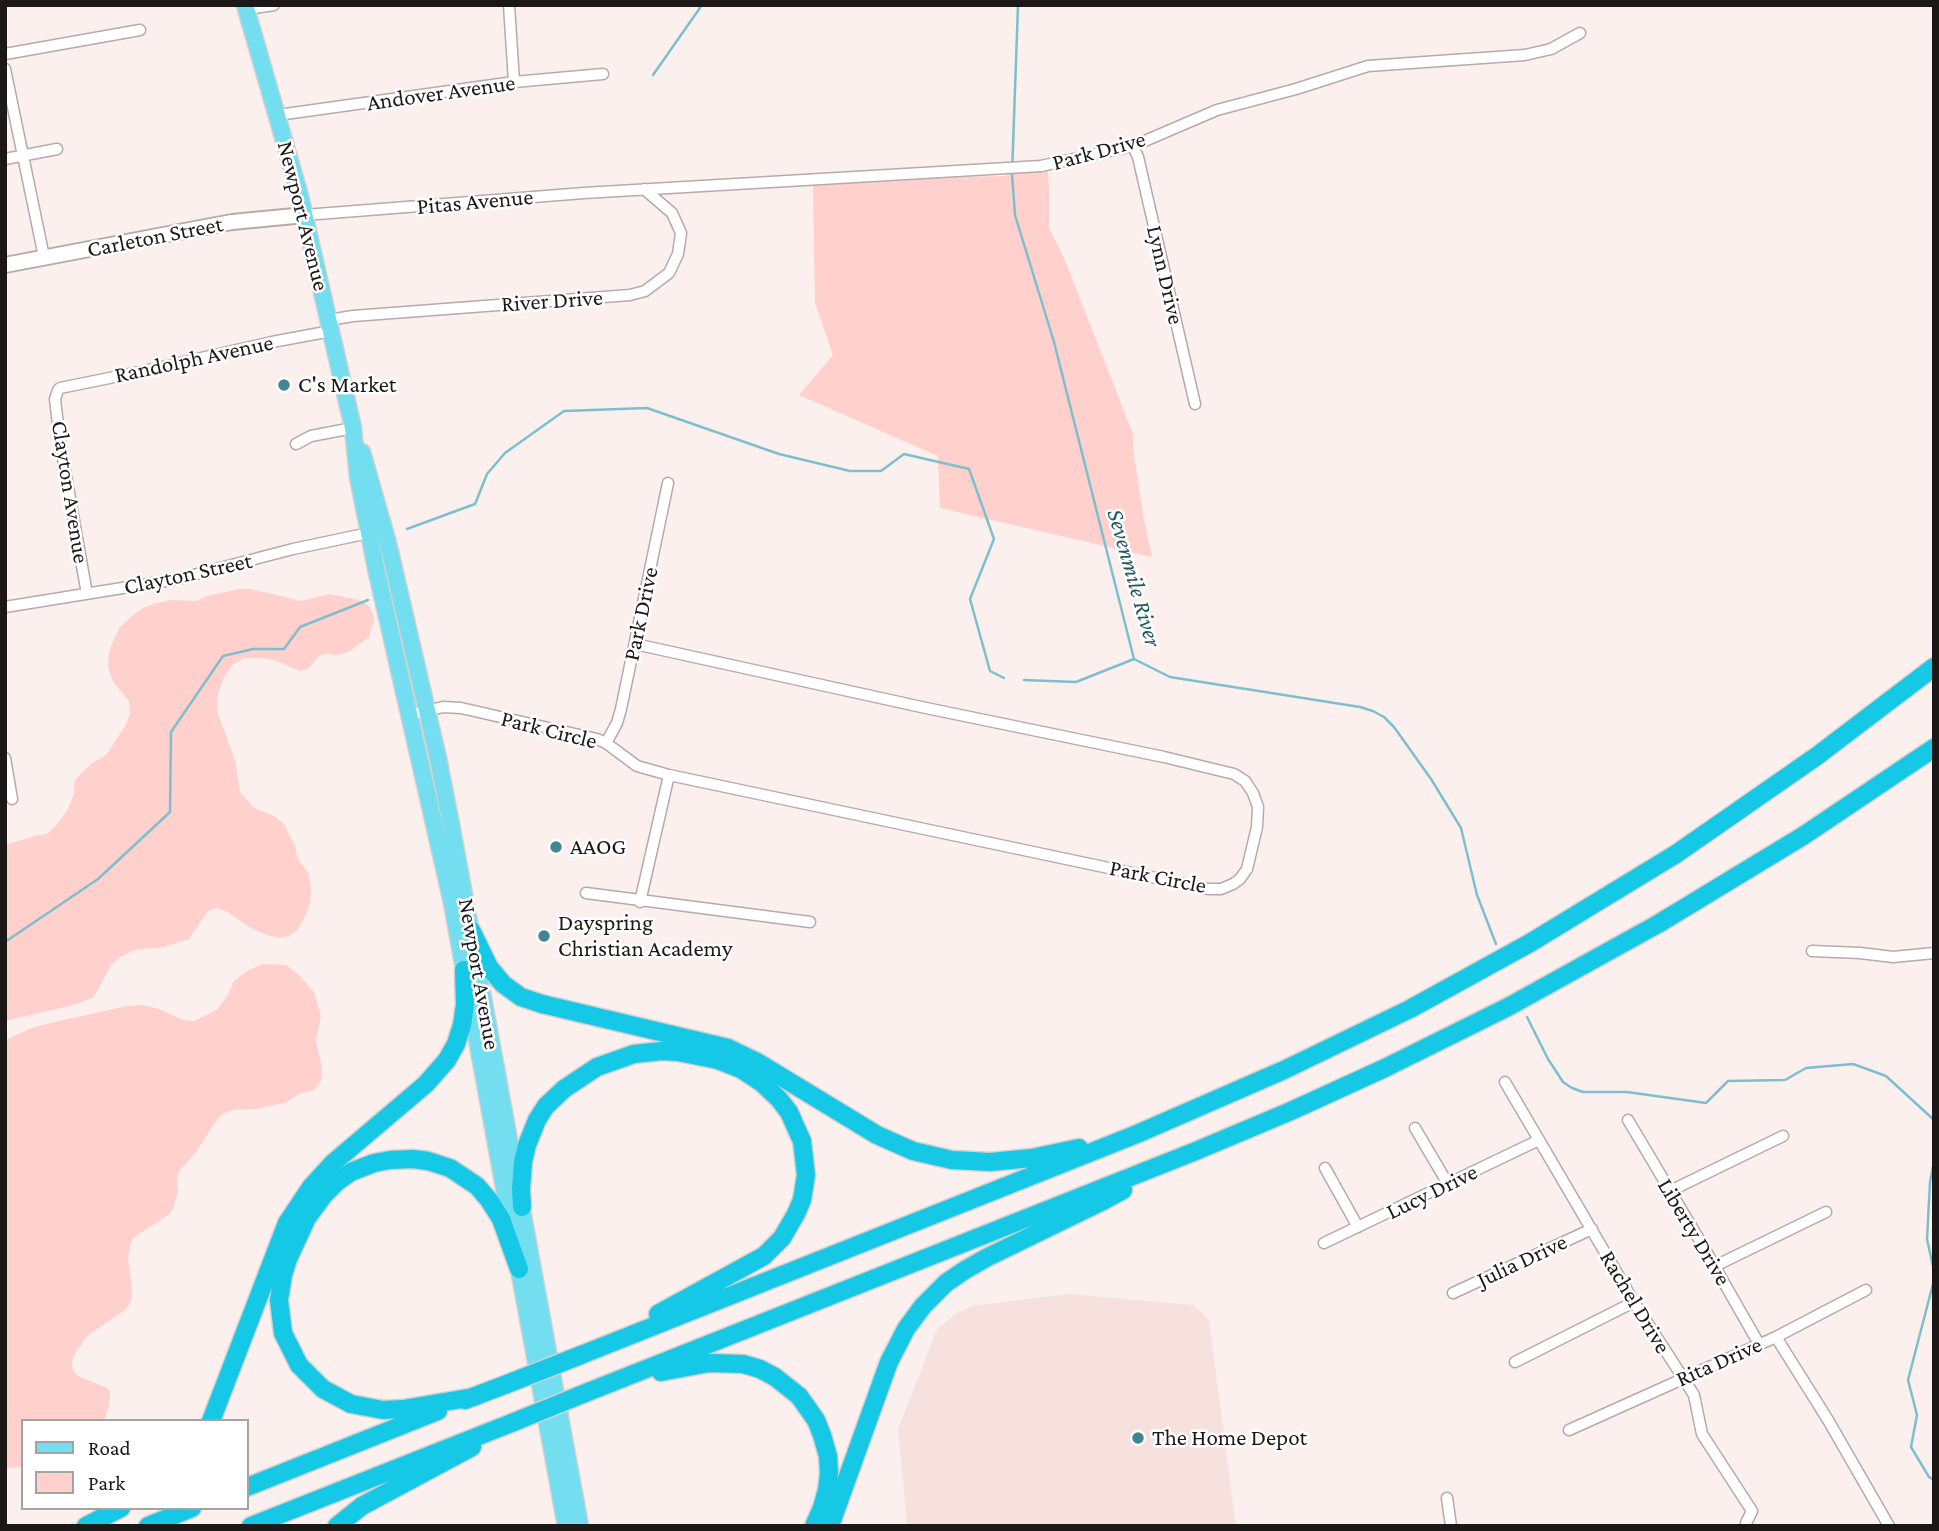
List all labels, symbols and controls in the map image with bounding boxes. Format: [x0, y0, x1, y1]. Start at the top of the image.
street label: Andover Avenue [365, 69, 517, 117]
street label: Park Drive [1049, 125, 1149, 177]
street label: Newport Avenue [271, 138, 335, 294]
street label: Pitas Avenue [416, 183, 534, 221]
street label: Carleton Street [85, 210, 225, 264]
street label: Lynn Drive [1140, 223, 1190, 327]
street label: River Drive [500, 284, 604, 318]
street label: Randolph Avenue [112, 329, 276, 389]
place label: C's Market [298, 371, 396, 399]
marker: C's Market [276, 377, 292, 393]
street label: Clayton Avenue [45, 419, 95, 565]
water label: Sevenmile River [1101, 506, 1167, 650]
street label: Clayton Street [121, 547, 255, 601]
street label: Park Drive [618, 565, 664, 663]
street label: Park Circle [498, 705, 600, 755]
place label: AAOG [570, 833, 626, 861]
marker: AAOG [548, 839, 564, 855]
street label: Park Circle [1107, 854, 1209, 900]
street label: Newport Avenue [452, 896, 506, 1052]
place label: Dayspring Christian Academy [558, 909, 733, 963]
marker: Dayspring Christian Academy [536, 928, 552, 944]
street label: Lucy Drive [1382, 1158, 1482, 1226]
street label: Liberty Drive [1651, 1173, 1737, 1291]
street label: Julia Drive [1473, 1228, 1571, 1294]
street label: Rachel Drive [1593, 1245, 1677, 1359]
street label: Rita Drive [1672, 1331, 1766, 1393]
legend [21, 1419, 248, 1510]
place label: The Home Depot [1152, 1424, 1307, 1452]
marker: The Home Depot [1130, 1430, 1146, 1446]
text: Road [88, 1436, 131, 1460]
text: Park [88, 1471, 125, 1495]

